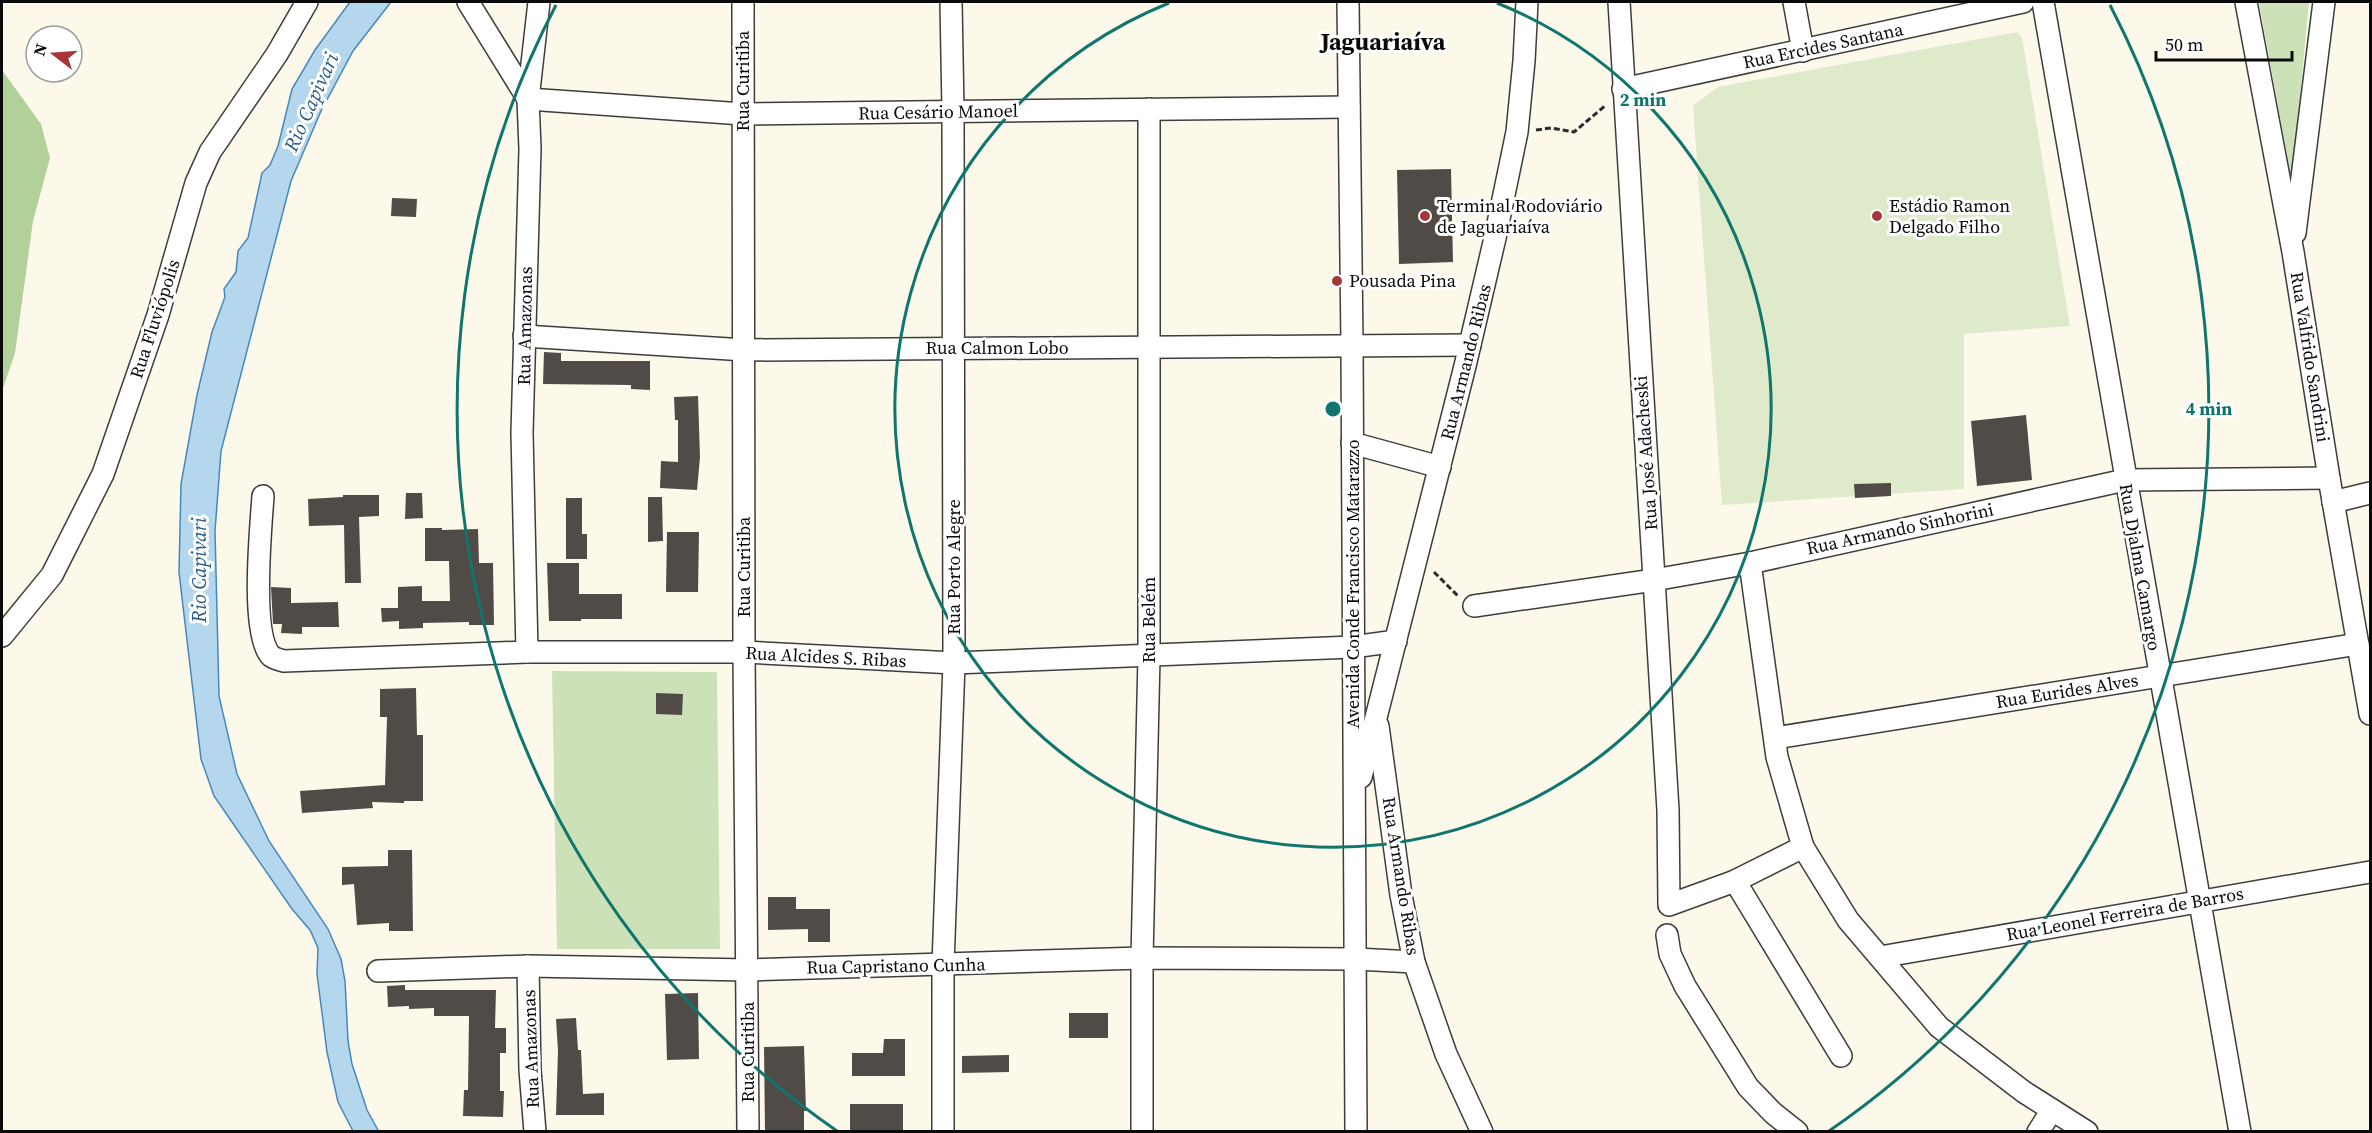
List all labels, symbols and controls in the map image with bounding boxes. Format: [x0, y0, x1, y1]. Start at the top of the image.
street label: Rua Ercides Santana [1740, 16, 1906, 75]
north arrow [24, 24, 84, 84]
scale bar [2156, 24, 2292, 62]
district label: Jaguariaíva [1319, 25, 1446, 58]
street label: Rua Curitiba [730, 30, 755, 131]
text: 50 m [2165, 32, 2203, 57]
text: N [27, 40, 52, 58]
water label: Rio Capivari [276, 48, 345, 157]
text: 2 min [1620, 87, 1666, 112]
street label: Rua Cesário Manoel [858, 98, 1018, 125]
place label: Terminal Rodoviário de Jaguariaíva [1437, 193, 1603, 239]
place label: Estádio Ramon Delgado Filho [1889, 193, 2010, 239]
marker: Terminal Rodoviário de Jaguariaíva [1418, 209, 1432, 223]
marker: Estádio Ramon Delgado Filho [1870, 209, 1884, 223]
street label: Rua Fluviópolis [123, 256, 186, 382]
street label: Rua Amazonas [511, 266, 538, 386]
place label: Pousada Pina [1349, 268, 1457, 293]
street label: Rua Valfrido Sandrini [2285, 270, 2336, 444]
marker: Pousada Pina [1330, 274, 1344, 288]
street label: Rua Armando Ribas [1434, 281, 1497, 442]
street label: Rua Calmon Lobo [925, 335, 1069, 360]
street label: Rua José Adacheski [1628, 375, 1663, 531]
text: 4 min [2186, 396, 2232, 421]
centre of rings [1323, 399, 1343, 419]
street label: Avenida Conde Francisco Matarazzo [1340, 439, 1365, 729]
street label: Rua Djalma Camargo [2113, 481, 2168, 653]
street label: Rua Armando Sinhorini [1804, 496, 1996, 561]
street label: Rua Porto Alegre [941, 499, 966, 635]
street label: Rua Curitiba [731, 516, 756, 617]
water label: Rio Capivari [185, 517, 213, 624]
street label: Rua Belém [1136, 577, 1161, 663]
street label: Rua Alcides S. Ribas [745, 640, 907, 673]
street label: Rua Eurides Alves [1994, 667, 2140, 714]
street label: Rua Armando Ribas [1377, 795, 1426, 957]
street label: Rua Leonel Ferreira de Barros [2004, 880, 2246, 947]
street label: Rua Capristano Cunha [806, 951, 987, 980]
street label: Rua Amazonas [516, 989, 545, 1109]
street label: Rua Curitiba [735, 1001, 760, 1102]

